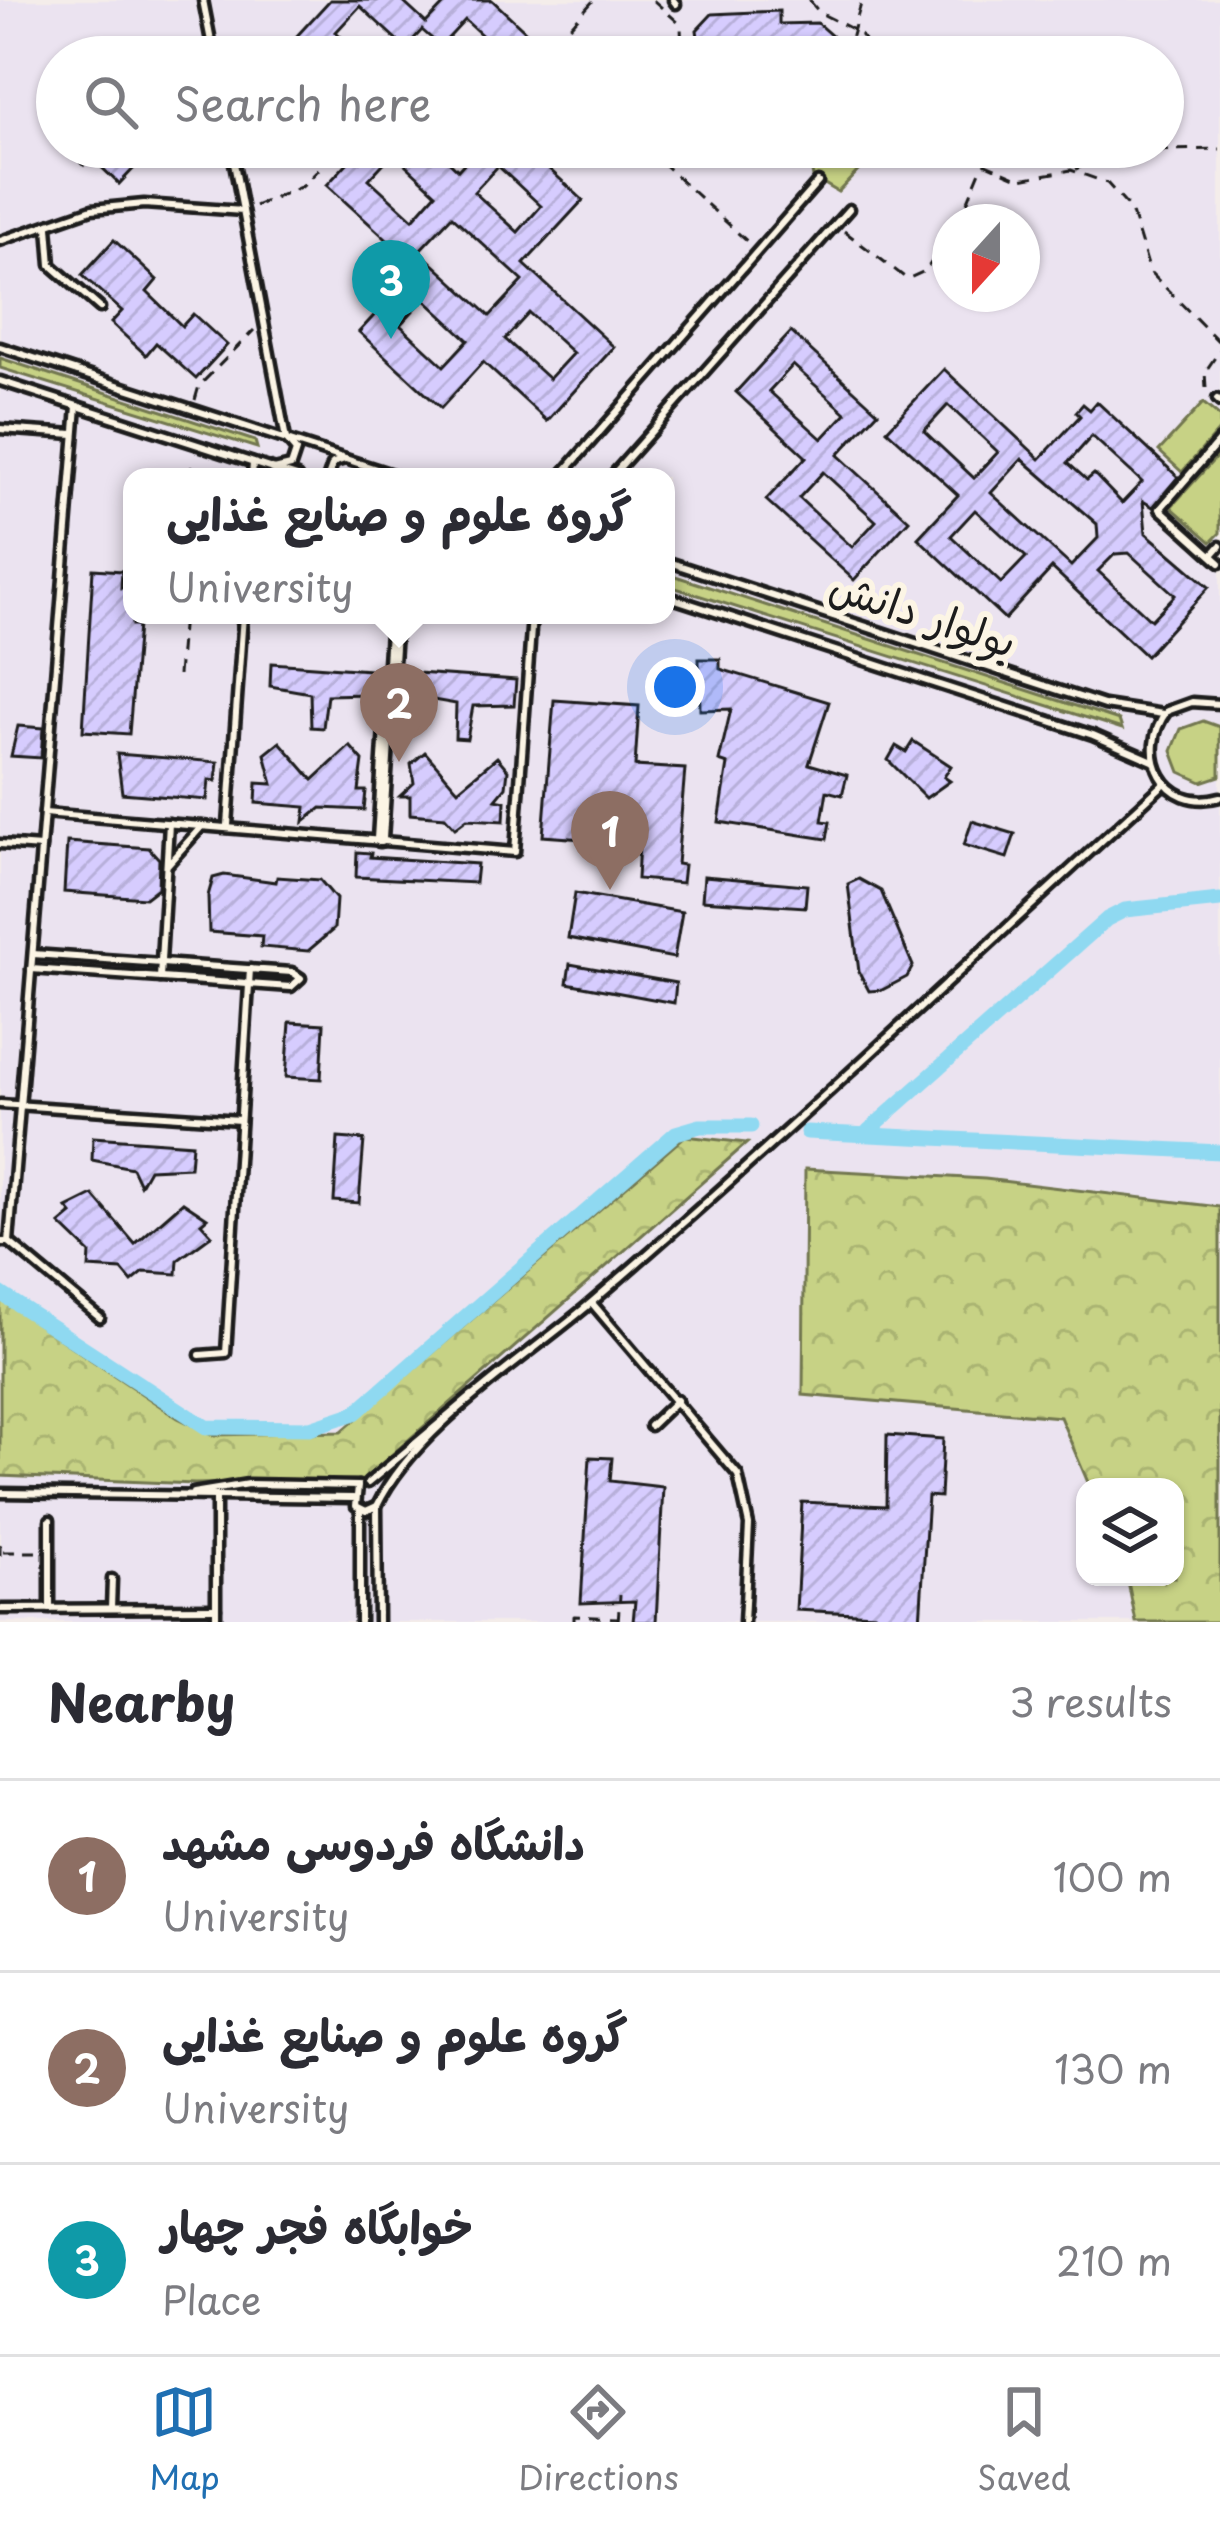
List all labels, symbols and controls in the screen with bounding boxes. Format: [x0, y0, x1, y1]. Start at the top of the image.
search box [36, 36, 1184, 168]
text: Search here [174, 68, 431, 136]
icon: search [78, 69, 144, 135]
north arrow [932, 204, 1040, 312]
pin: 3 [352, 240, 430, 339]
popup [123, 468, 675, 624]
text: گروه علوم و صنایع غذایی [166, 478, 632, 546]
street label: بولوار دانش [822, 552, 1025, 671]
text: University [166, 556, 354, 615]
your location [645, 657, 705, 717]
pin: 2 [360, 663, 438, 762]
pin: 1 [571, 791, 649, 890]
map controls [1076, 1478, 1184, 1586]
button: layers [1076, 1478, 1184, 1586]
text: Nearby [48, 1662, 235, 1739]
text: 3 results [1009, 1671, 1172, 1730]
text: دانشگاه فردوسی مشهد [162, 1807, 585, 1875]
text: 1 [78, 1846, 96, 1905]
text: 100 m [1053, 1846, 1172, 1905]
text: University [162, 1885, 349, 1944]
text: گروه علوم و صنایع غذایی [162, 1999, 627, 2067]
text: 2 [73, 2038, 101, 2097]
text: 130 m [1054, 2038, 1172, 2097]
text: University [162, 2077, 349, 2136]
text: خوابگاه فجر چهار [162, 2191, 473, 2259]
text: 3 [74, 2230, 100, 2289]
text: 210 m [1056, 2230, 1172, 2289]
text: Place [162, 2269, 262, 2328]
tab: Map [149, 2379, 220, 2501]
tab: Directions [518, 2379, 679, 2501]
tab: Saved [977, 2379, 1071, 2501]

